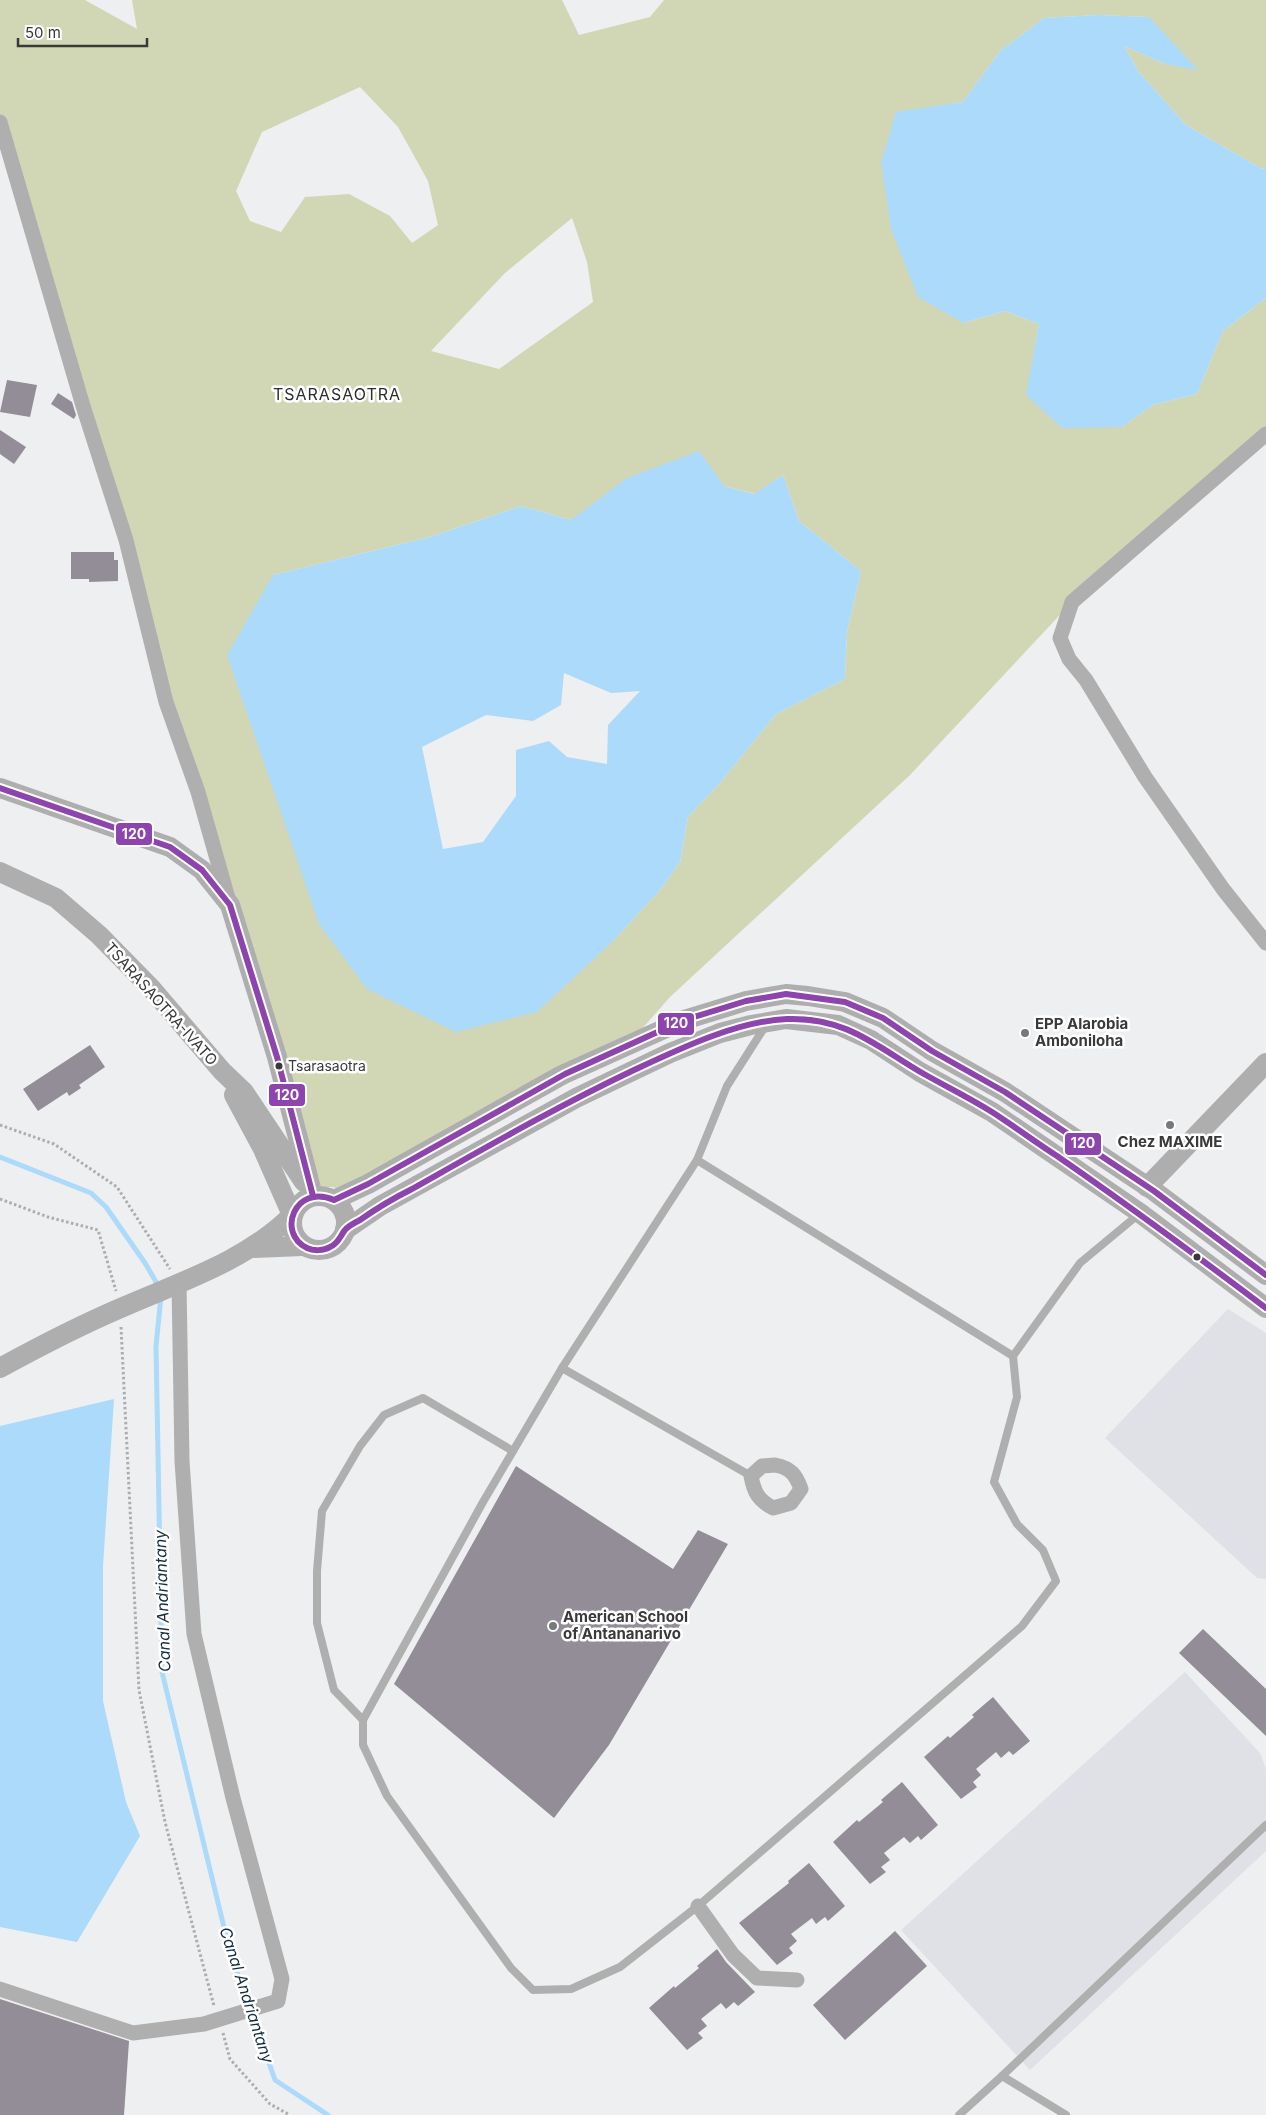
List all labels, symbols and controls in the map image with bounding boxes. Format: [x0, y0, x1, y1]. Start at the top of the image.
scale bar [18, 15, 146, 47]
text: 50 m [25, 23, 61, 42]
district label: TSARASAOTRA [273, 384, 401, 404]
line badge: 120 [115, 822, 153, 846]
text: 120 [122, 825, 146, 842]
street label: TSARASAOTRA-IVATO [101, 938, 222, 1069]
line badge: 120 [657, 1012, 695, 1036]
text: 120 [664, 1014, 688, 1031]
place label: EPP Alarobia Amboniloha [1035, 1014, 1128, 1050]
marker: EPP Alarobia Amboniloha [1019, 1027, 1031, 1039]
place label: Tsarasaotra [288, 1057, 366, 1074]
marker: Tsarasaotra [274, 1061, 284, 1071]
line badge: 120 [268, 1083, 306, 1107]
text: 120 [275, 1086, 299, 1103]
marker: Chez MAXIME [1164, 1119, 1176, 1131]
line badge: 120 [1064, 1132, 1102, 1156]
place label: Chez MAXIME [1118, 1132, 1222, 1151]
text: 120 [1071, 1134, 1095, 1151]
unlabelled marker [1192, 1252, 1202, 1262]
water label: Canal Andriantany [149, 1529, 174, 1672]
place label: American School of Antananarivo [563, 1607, 688, 1643]
marker: American School of Antananarivo [547, 1620, 559, 1632]
water label: Canal Andriantany [216, 1924, 279, 2067]

